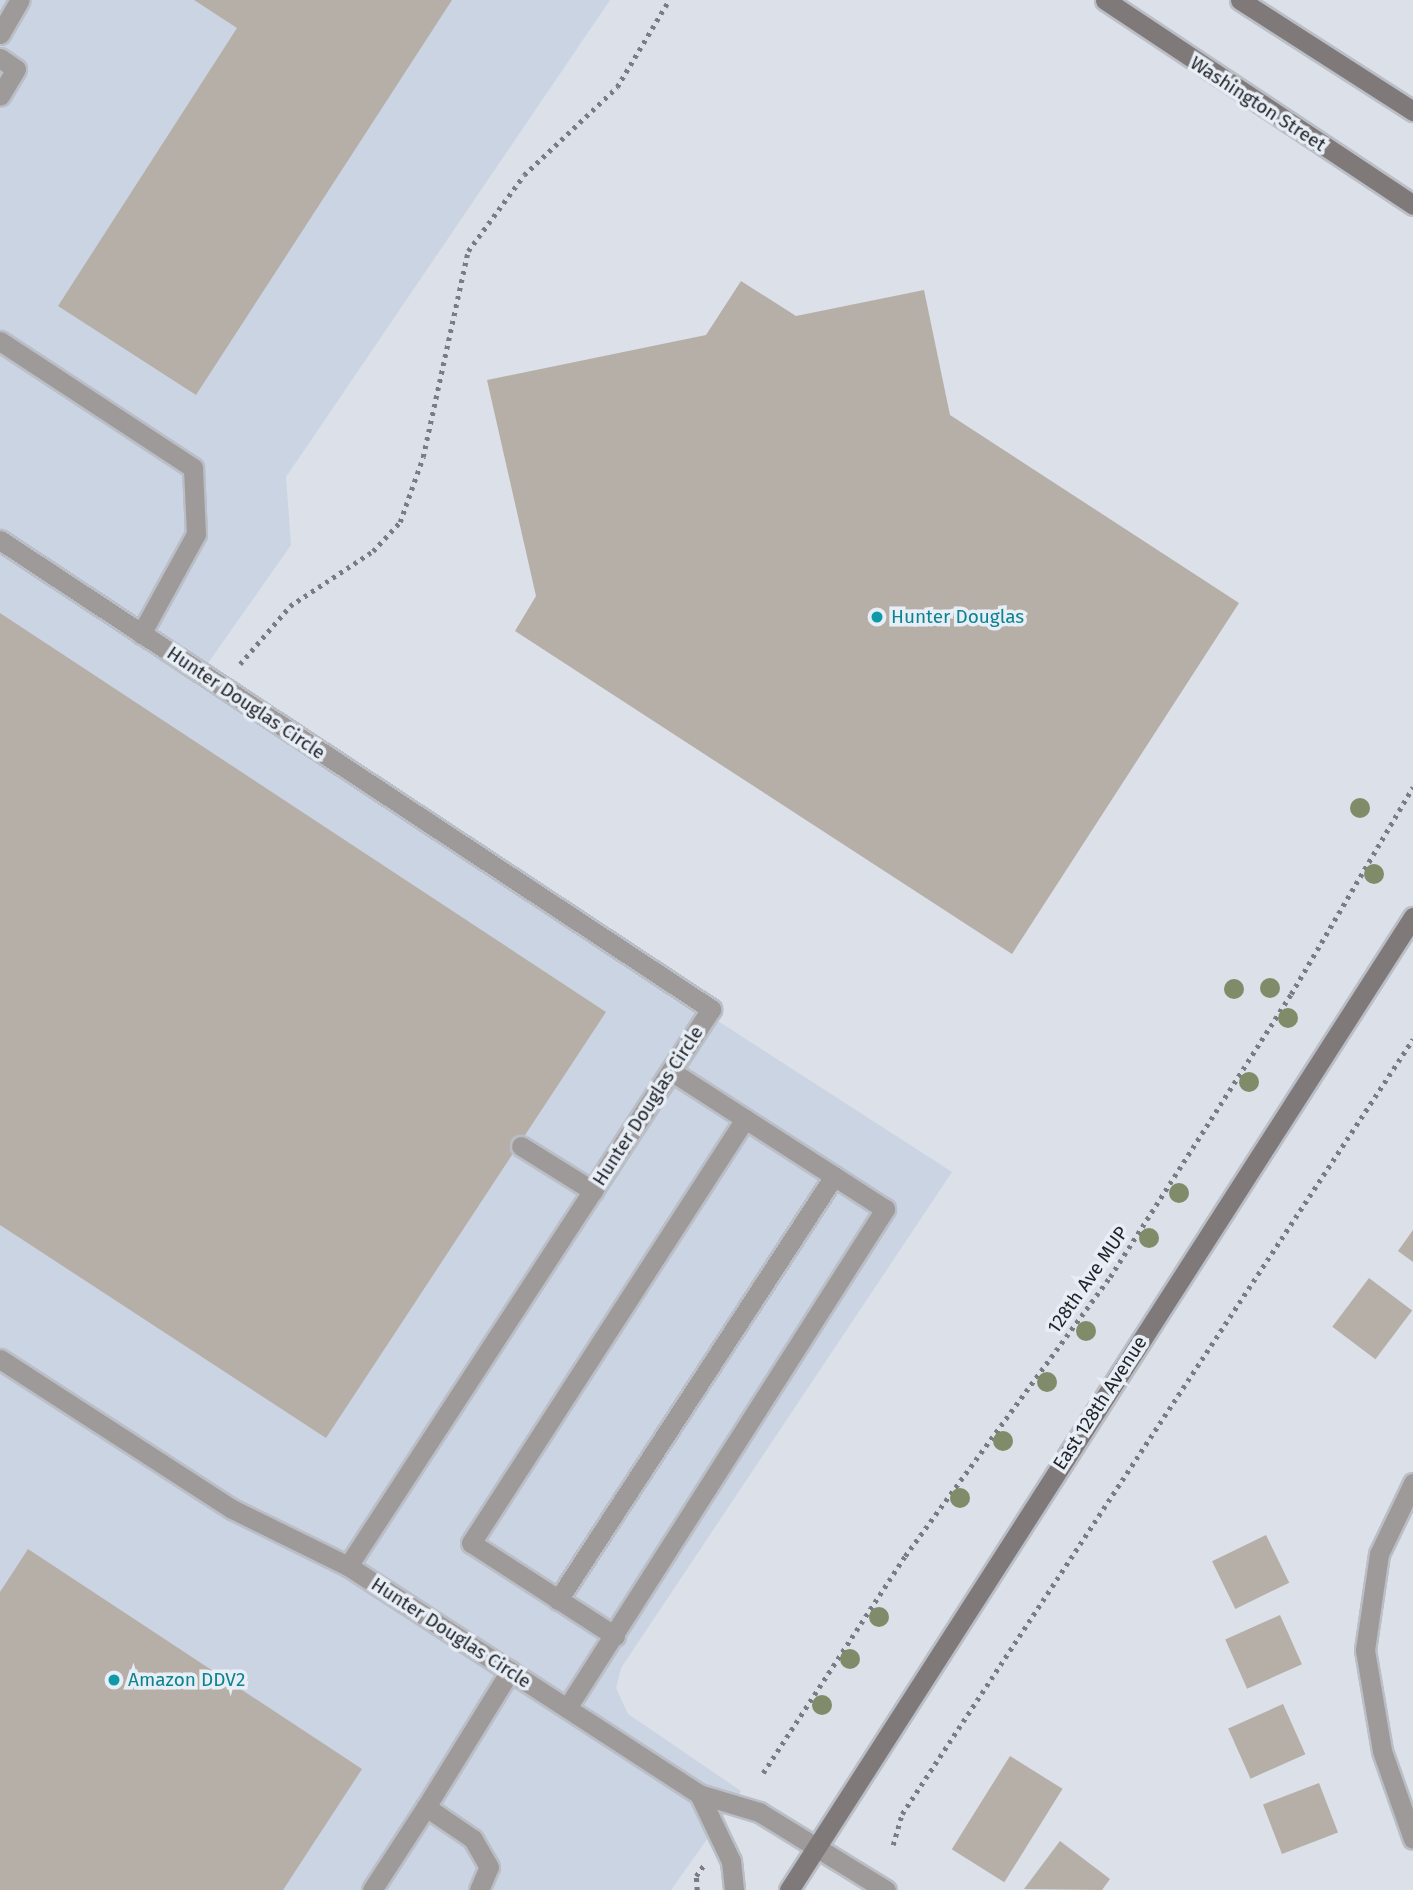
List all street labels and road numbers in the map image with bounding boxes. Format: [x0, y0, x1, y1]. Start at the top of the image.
street label: Washington Street [1186, 52, 1330, 156]
street label: Hunter Douglas Circle [163, 642, 329, 764]
street label: Hunter Douglas Circle [588, 1022, 708, 1190]
street label: 128th Ave MUP [1043, 1222, 1133, 1338]
street label: East 128th Avenue [1048, 1332, 1152, 1474]
street label: Hunter Douglas Circle [367, 1573, 535, 1693]

